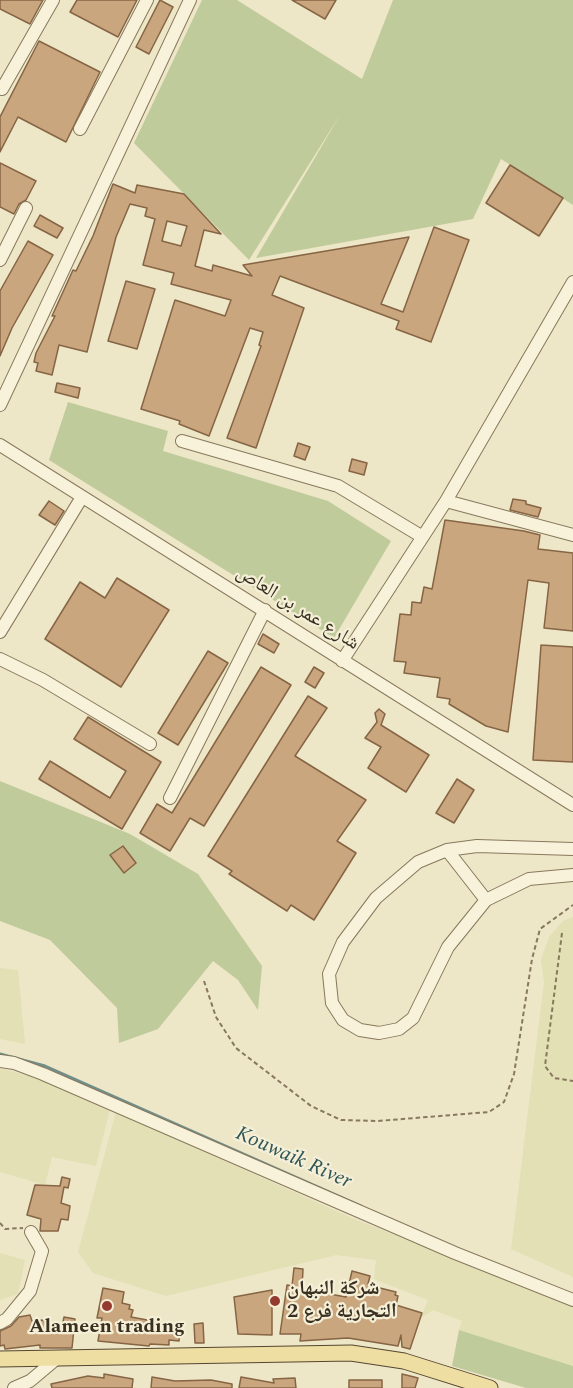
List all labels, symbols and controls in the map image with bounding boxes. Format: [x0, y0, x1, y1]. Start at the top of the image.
street label: شارع عمر بن العاص [231, 561, 363, 657]
water label: Kouwaik River [231, 1122, 355, 1196]
place label: شركة النبهان التجارية فرع 2 [287, 1278, 397, 1325]
marker: شركة النبهان التجارية فرع 2 [268, 1294, 282, 1308]
marker: Alameen trading [100, 1299, 114, 1313]
place label: Alameen trading [29, 1316, 185, 1340]

